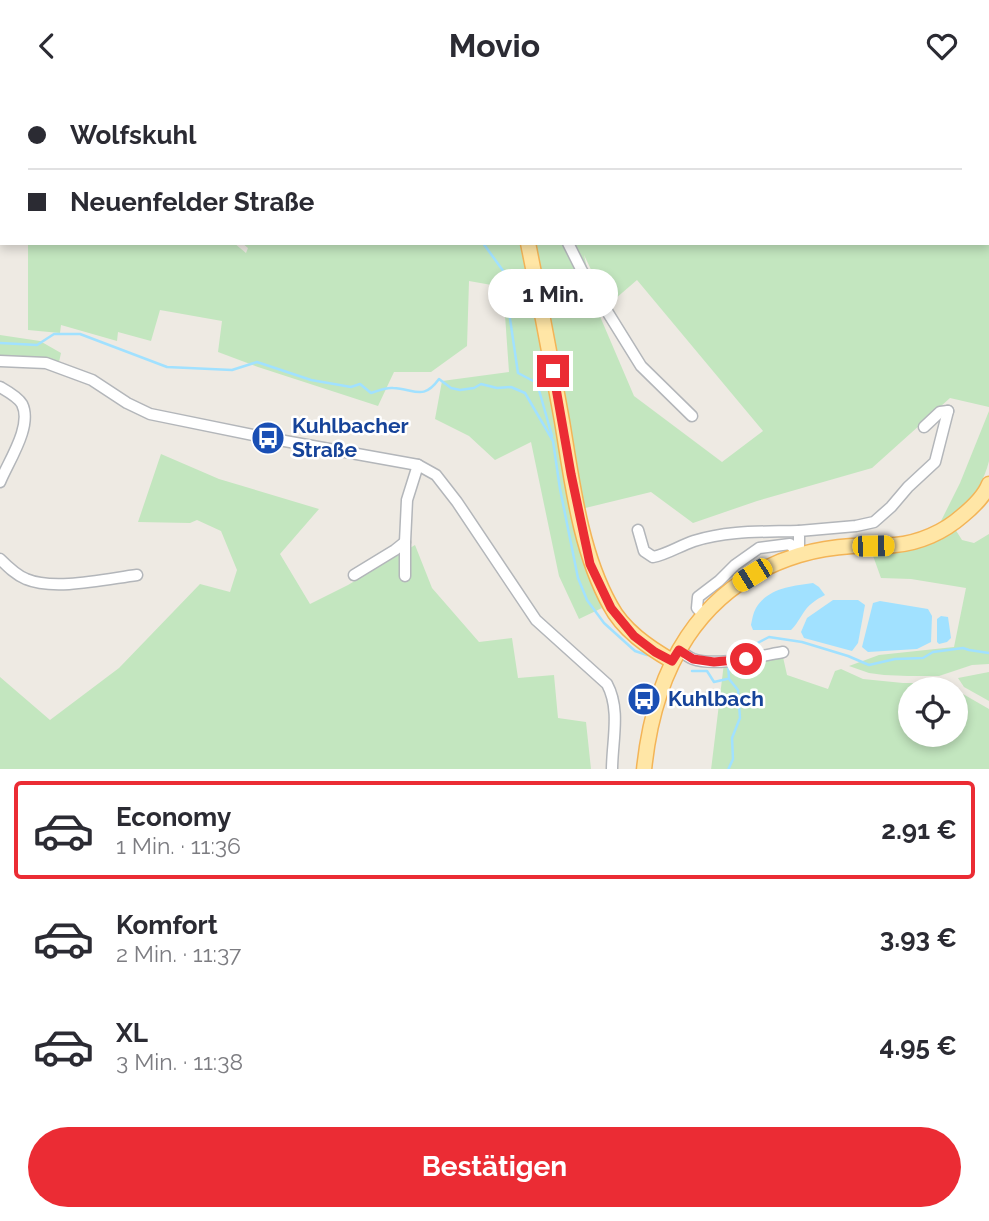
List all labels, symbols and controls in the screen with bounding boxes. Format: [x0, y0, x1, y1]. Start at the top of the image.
icon: back [28, 27, 66, 65]
text: Movio [449, 27, 540, 64]
icon: heart [923, 27, 961, 65]
text: Wolfskuhl [70, 120, 196, 150]
text: Neuenfelder Straße [70, 187, 314, 217]
callout: 1 Min. [488, 269, 618, 319]
text: 1 Min. [522, 280, 584, 307]
route end [537, 355, 569, 387]
place label: Kuhlbacher Straße [292, 413, 409, 462]
bus stop icon: Kuhlbacher Straße [249, 419, 287, 457]
car [852, 535, 895, 557]
car [729, 555, 776, 595]
route start [730, 643, 762, 675]
map controls [898, 677, 968, 747]
button: locate [898, 677, 968, 747]
bus stop icon: Kuhlbach [625, 680, 663, 718]
place label: Kuhlbach [668, 686, 764, 711]
icon: car [32, 799, 95, 862]
text: Economy [116, 802, 231, 832]
text: 2.91 € [881, 815, 957, 845]
text: 1 Min. · 11:36 [116, 832, 241, 859]
icon: car [32, 907, 95, 970]
text: Komfort [116, 910, 218, 940]
text: 3.93 € [880, 923, 957, 953]
text: 2 Min. · 11:37 [116, 940, 241, 967]
icon: car [32, 1015, 95, 1078]
text: XL [116, 1018, 148, 1048]
text: 4.95 € [880, 1031, 957, 1061]
text: 3 Min. · 11:38 [116, 1048, 243, 1075]
button: Bestätigen [28, 1127, 961, 1207]

